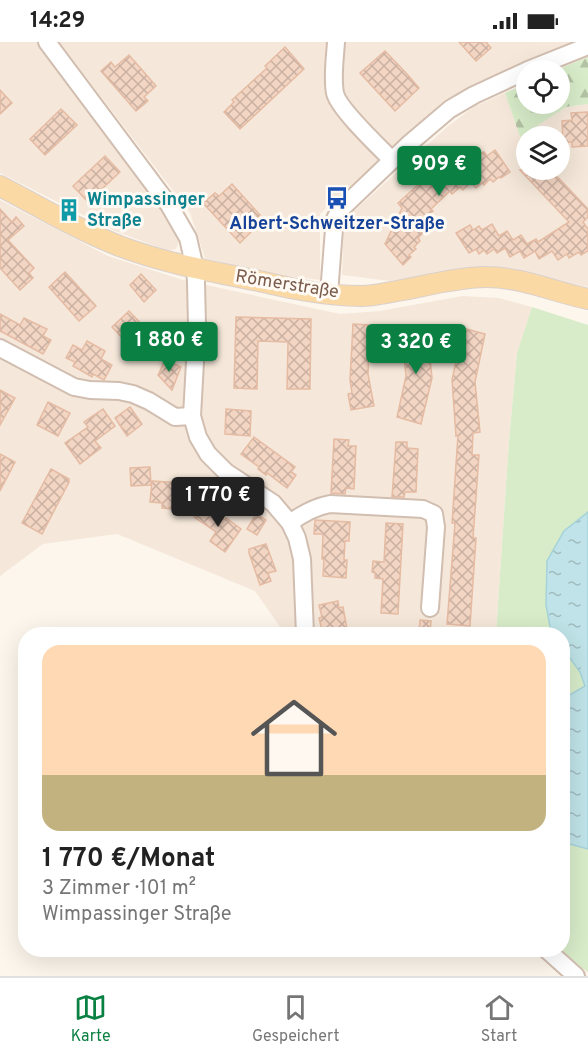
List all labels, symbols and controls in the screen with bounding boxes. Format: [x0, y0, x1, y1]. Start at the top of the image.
text: 14:29 [30, 8, 85, 35]
map controls [516, 60, 570, 180]
button: locate [516, 60, 570, 114]
button: layers [516, 126, 570, 180]
pin: 909 € [397, 146, 481, 197]
text: 909 € [411, 152, 467, 178]
bus stop icon: Albert-Schweitzer-Straße [324, 185, 350, 211]
place label: Wimpassinger Straße [87, 189, 206, 233]
building icon: Wimpassinger Straße [56, 197, 82, 223]
place label: Albert-Schweitzer-Straße [229, 213, 445, 236]
street label: Römerstraße [234, 265, 340, 305]
pin: 1 880 € [114, 322, 224, 373]
pin: 3 320 € [361, 324, 471, 375]
text: 1 880 € [135, 328, 203, 354]
text: 3 320 € [380, 330, 452, 356]
pin: 1 770 € [163, 477, 273, 528]
text: 1 770 € [185, 483, 251, 509]
icon: home [240, 684, 348, 792]
text: 1 770 €/Monat [42, 843, 215, 876]
text: 3 Zimmer · 101 m² [42, 876, 196, 902]
text: Wimpassinger Straße [42, 902, 231, 928]
tab: Karte [71, 991, 111, 1047]
tab: Gespeichert [252, 991, 339, 1047]
tab: Start [481, 991, 517, 1047]

